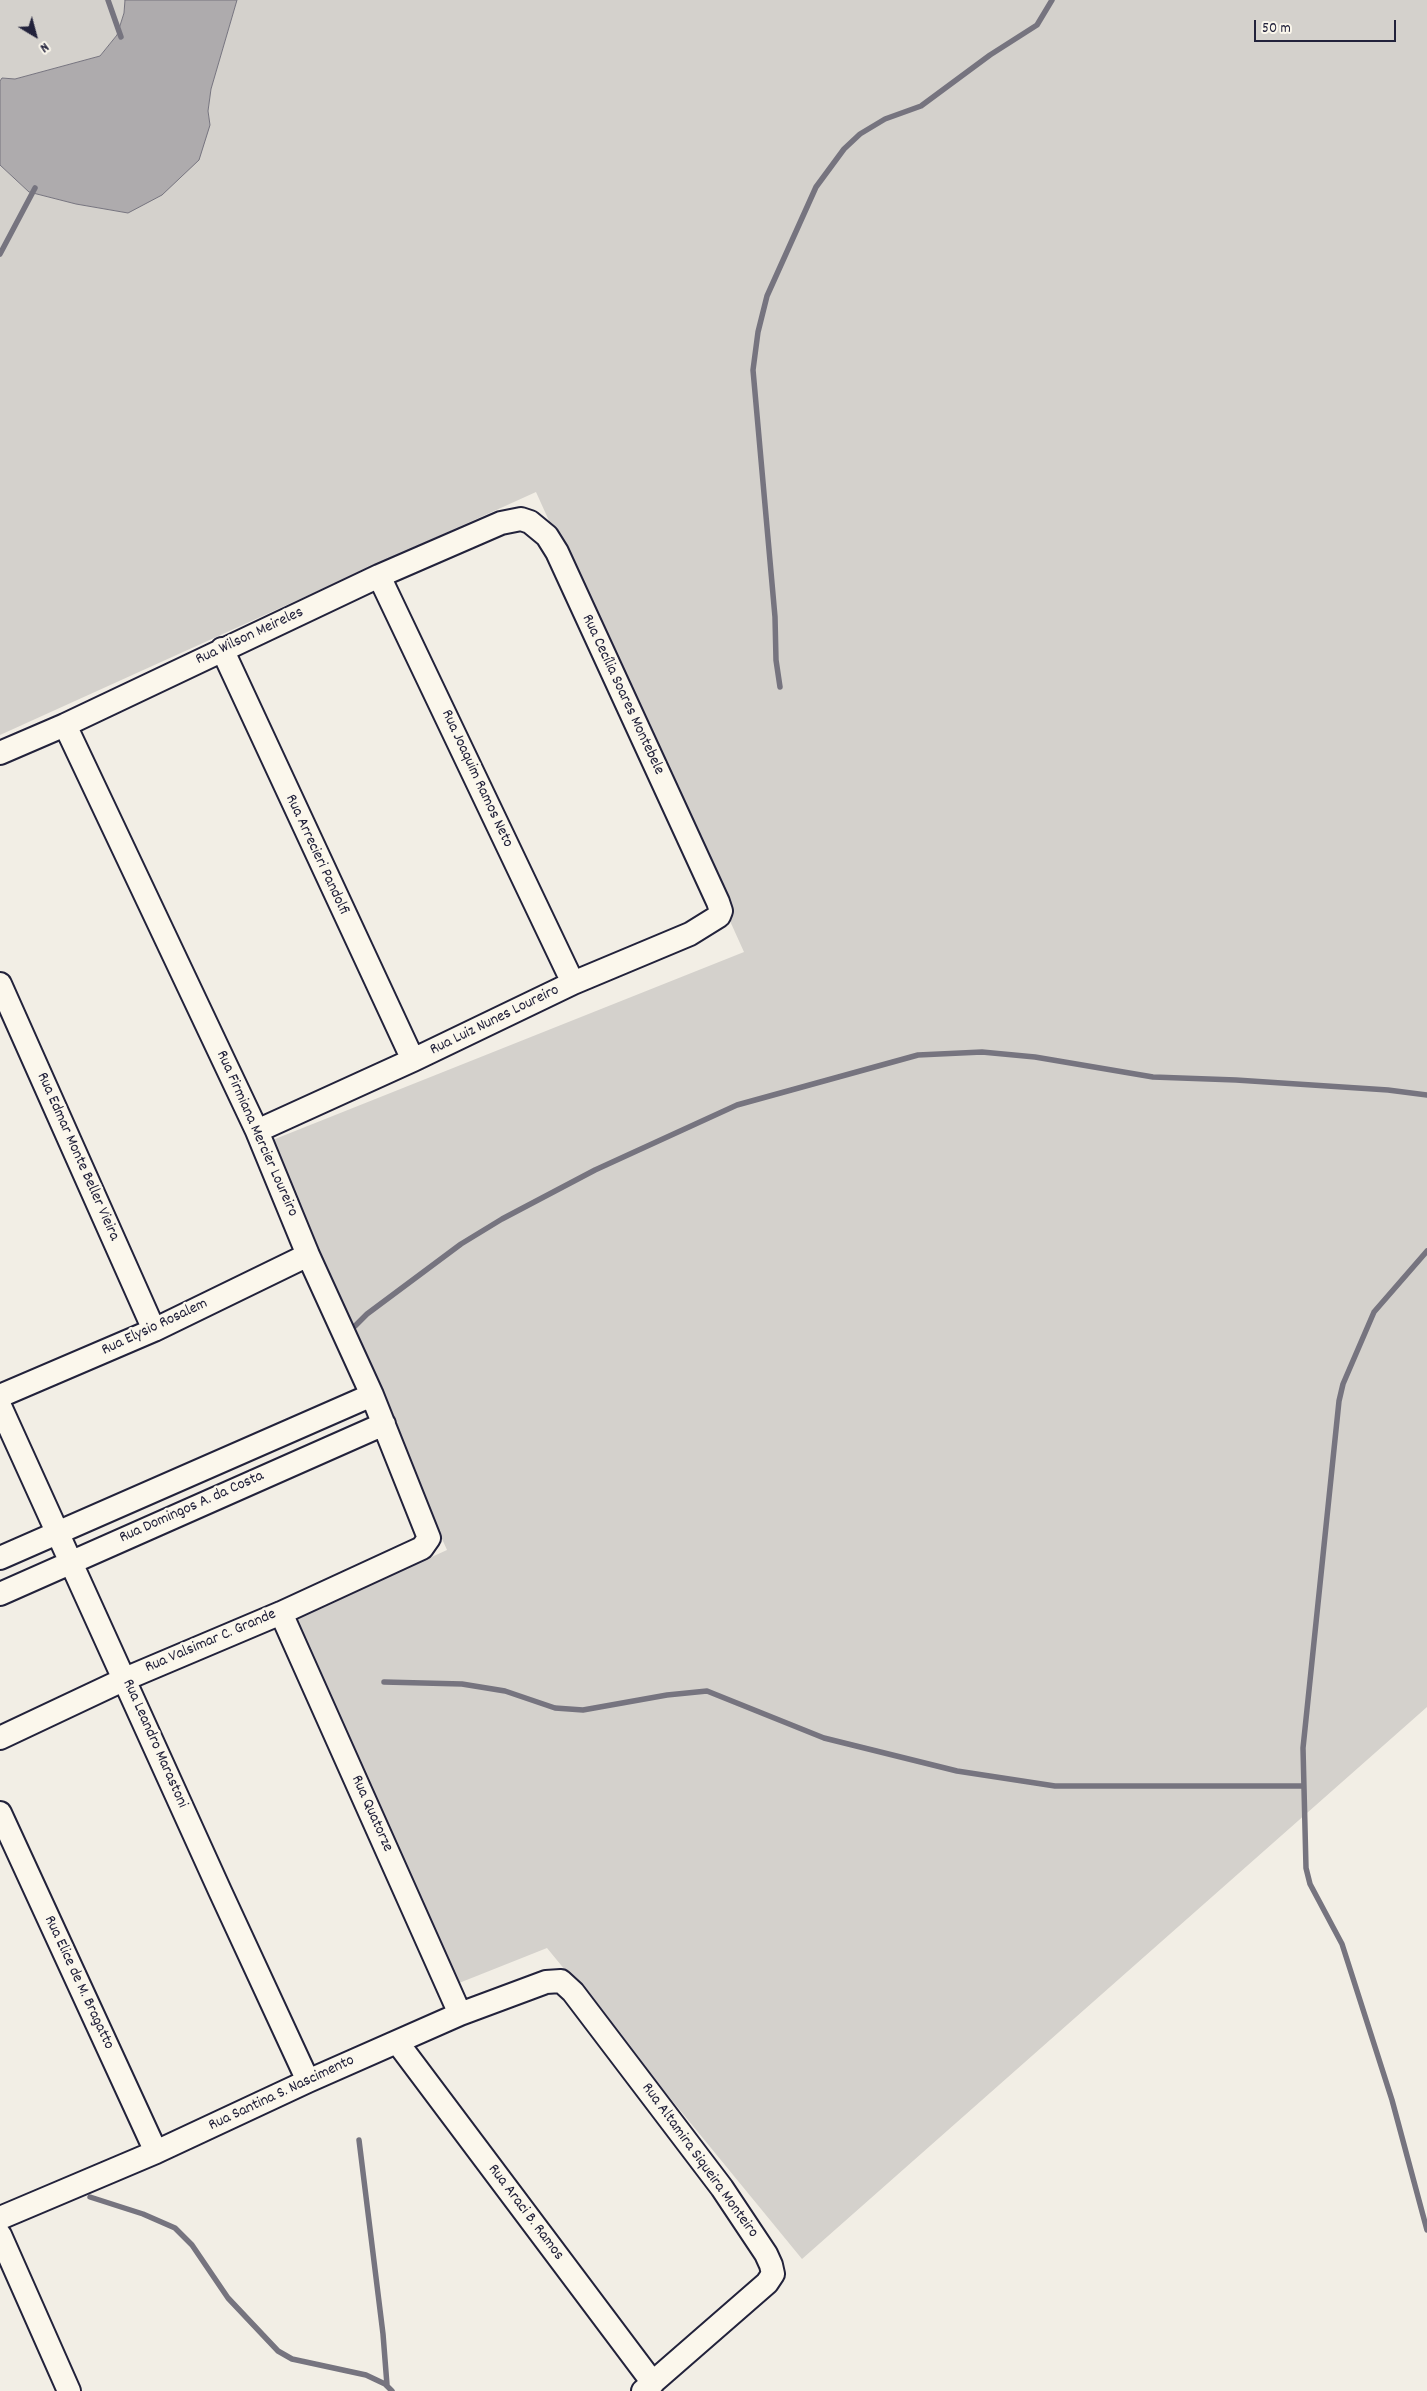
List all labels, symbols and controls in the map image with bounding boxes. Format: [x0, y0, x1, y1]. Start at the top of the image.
north arrow [10, 10, 60, 60]
scale bar [1257, 10, 1400, 42]
text: 50 m [1262, 18, 1291, 40]
text: N [35, 37, 53, 57]
street label: Rua Wilson Meireles [193, 604, 307, 670]
street label: Rua Cecília Soares Montebele [576, 612, 668, 778]
street label: Rua Joaquim Ramos Neto [436, 707, 516, 851]
street label: Rua Arrecieri Pandolfi [280, 792, 352, 918]
street label: Rua Luiz Nunes Loureiro [427, 981, 563, 1061]
street label: Rua Firmiana Mercier Loureiro [211, 1048, 301, 1220]
street label: Rua Edmar Monte Beller Vieira [31, 1070, 123, 1244]
street label: Rua Elysio Rosalem [99, 1295, 211, 1361]
street label: Rua Domingos A. da Costa [117, 1468, 267, 1548]
street label: Rua Valsimar C. Grande [143, 1606, 279, 1678]
street label: Rua Leandro Marastoni [117, 1677, 191, 1811]
street label: Rua Quatorze [346, 1773, 396, 1855]
street label: Rua Elice de M. Bragatto [39, 1913, 117, 2053]
street label: Rua Santina S. Nascimento [206, 2052, 358, 2136]
street label: Rua Altamira Siqueira Monteiro [636, 2080, 762, 2242]
street label: Rua Araci B. Ramos [483, 2161, 567, 2265]

